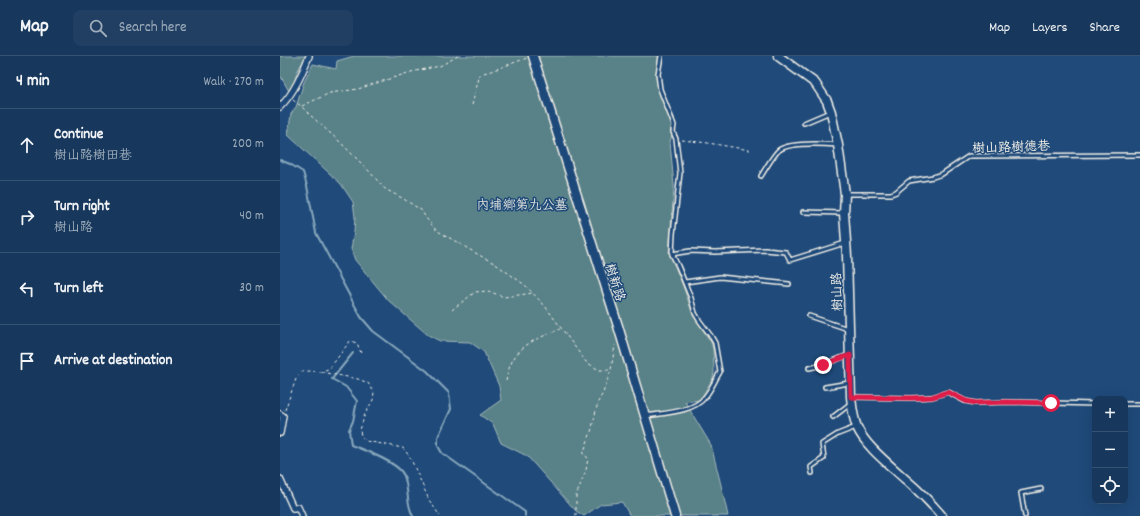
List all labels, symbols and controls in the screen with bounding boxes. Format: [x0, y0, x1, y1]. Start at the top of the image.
search box [73, 10, 353, 46]
text: Map [20, 14, 49, 41]
icon: search [87, 17, 109, 39]
text: Search here [119, 17, 187, 39]
text: Map [989, 18, 1010, 38]
text: Layers [1032, 18, 1067, 38]
text: Share [1089, 18, 1120, 38]
text: 4 min [16, 70, 50, 94]
text: Walk · 270 m [203, 73, 264, 92]
text: Continue [54, 124, 103, 146]
icon: ahead [16, 134, 38, 156]
text: 200 m [232, 135, 264, 154]
street label: 樹山路樹德巷 [972, 138, 1050, 159]
text: 樹山路樹田巷 [54, 147, 132, 166]
text: Turn right [54, 196, 110, 218]
park label: 內埔鄉第九公墓 [476, 197, 568, 216]
icon: right [16, 206, 38, 228]
text: 40 m [240, 207, 264, 226]
text: 樹山路 [54, 219, 93, 238]
street label: 樹新路 [599, 261, 629, 304]
street label: 樹山路 [828, 272, 849, 312]
icon: left [16, 278, 38, 300]
text: Turn left [54, 278, 103, 300]
text: 30 m [239, 279, 264, 298]
icon: arrive [16, 350, 38, 372]
text: Arrive at destination [54, 350, 172, 372]
route end [814, 356, 832, 374]
route start [1042, 394, 1060, 412]
map controls [1092, 396, 1128, 504]
button: + [1092, 396, 1128, 432]
button: − [1092, 432, 1128, 468]
button: locate [1092, 468, 1128, 504]

